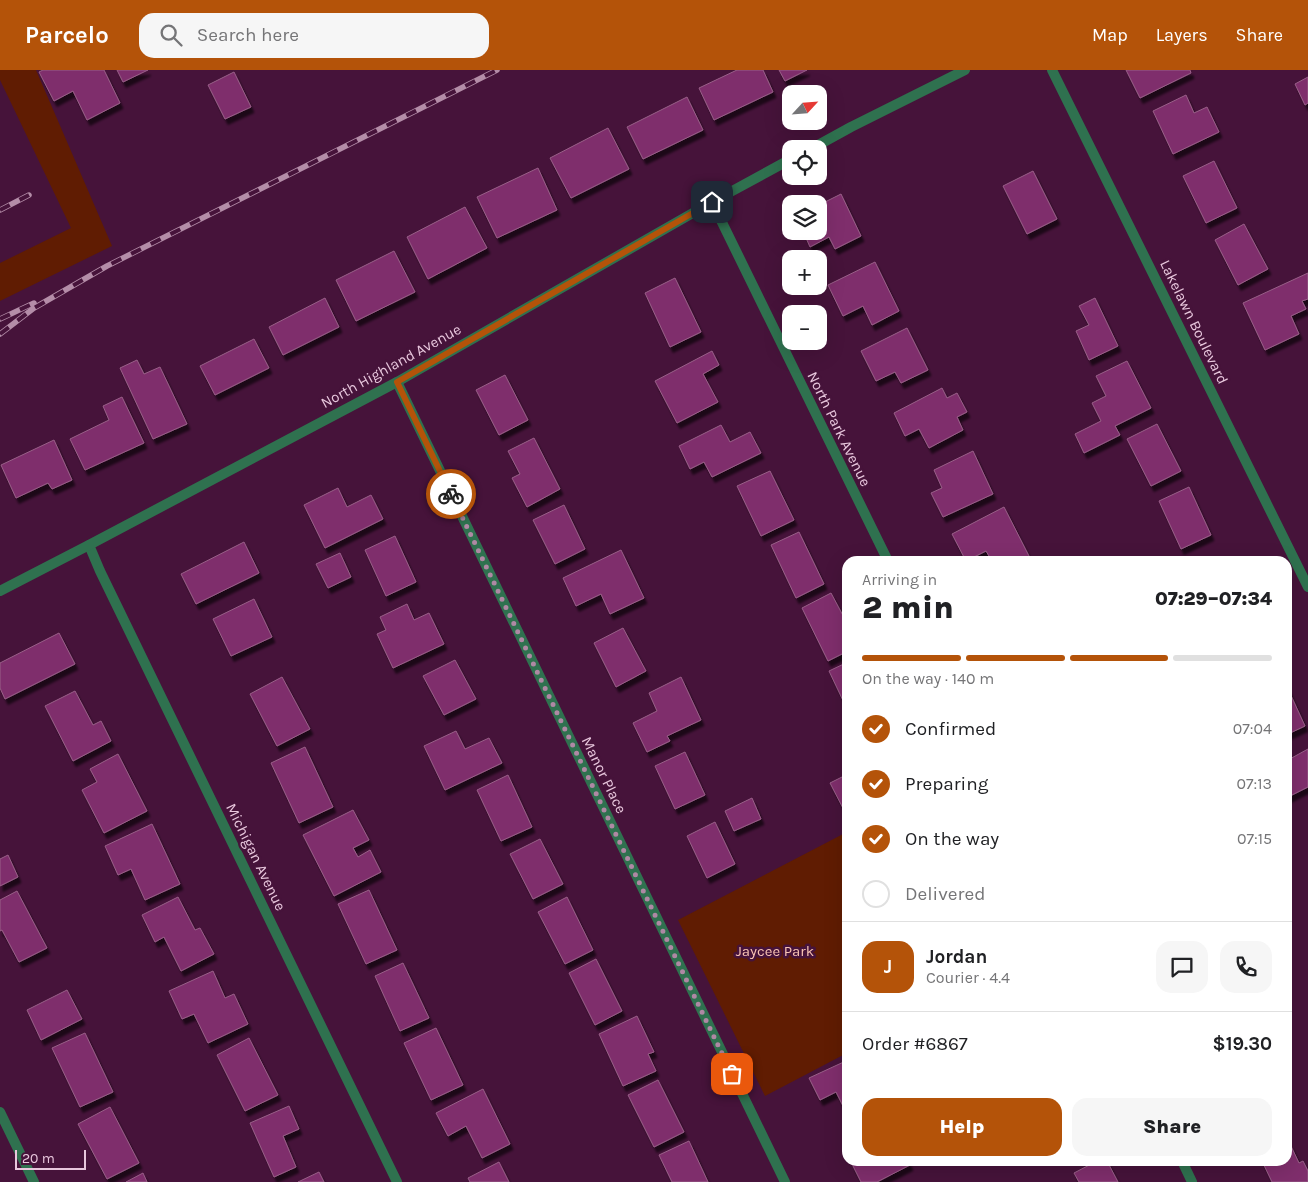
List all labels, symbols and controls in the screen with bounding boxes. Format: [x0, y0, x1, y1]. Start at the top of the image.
search box [139, 13, 489, 58]
text: Parcelo [25, 21, 109, 49]
icon: search [157, 21, 185, 49]
text: Search here [197, 24, 299, 46]
text: Map [1092, 24, 1128, 46]
text: Layers [1156, 24, 1208, 46]
text: Share [1236, 24, 1283, 46]
north arrow [782, 85, 828, 130]
map controls [782, 85, 827, 350]
button: locate [782, 140, 827, 185]
pin [691, 181, 733, 223]
icon: home [698, 188, 726, 216]
button: layers [782, 195, 827, 240]
button: + [782, 250, 827, 295]
street label: Lakelawn Boulevard [1156, 257, 1232, 387]
button: − [782, 305, 827, 350]
street label: North Highland Avenue [318, 320, 464, 412]
street label: North Park Avenue [803, 369, 875, 489]
courier [426, 469, 476, 519]
icon: bike [437, 480, 465, 508]
text: Arriving in [862, 570, 937, 589]
text: 07:29–07:34 [1155, 588, 1272, 610]
text: 2 min [862, 589, 954, 626]
text: On the way · 140 m [862, 669, 994, 688]
icon: check [862, 715, 890, 743]
text: Confirmed [905, 718, 996, 740]
text: 07:04 [1233, 719, 1272, 738]
street label: Manor Place [578, 734, 630, 816]
icon: check [862, 770, 890, 798]
text: Preparing [905, 773, 988, 795]
text: 07:13 [1237, 774, 1272, 793]
street label: Michigan Avenue [222, 800, 290, 914]
icon: check [862, 825, 890, 853]
text: On the way [905, 828, 999, 850]
text: 07:15 [1237, 829, 1272, 848]
text: Delivered [905, 883, 985, 905]
button: chat [1156, 941, 1208, 993]
button: phone [1220, 941, 1272, 993]
park label: Jaycee Park [736, 942, 814, 960]
text: Jordan [926, 946, 987, 968]
text: J [884, 956, 892, 978]
text: Courier · 4.4 [926, 968, 1010, 987]
text: Order #6867 [862, 1033, 968, 1055]
text: $19.30 [1213, 1033, 1272, 1055]
pin [711, 1053, 753, 1095]
icon: bag [718, 1060, 746, 1088]
button: Help [862, 1098, 1062, 1156]
button: Share [1072, 1098, 1272, 1156]
scale bar [15, 1147, 86, 1170]
text: 20 m [22, 1150, 55, 1167]

